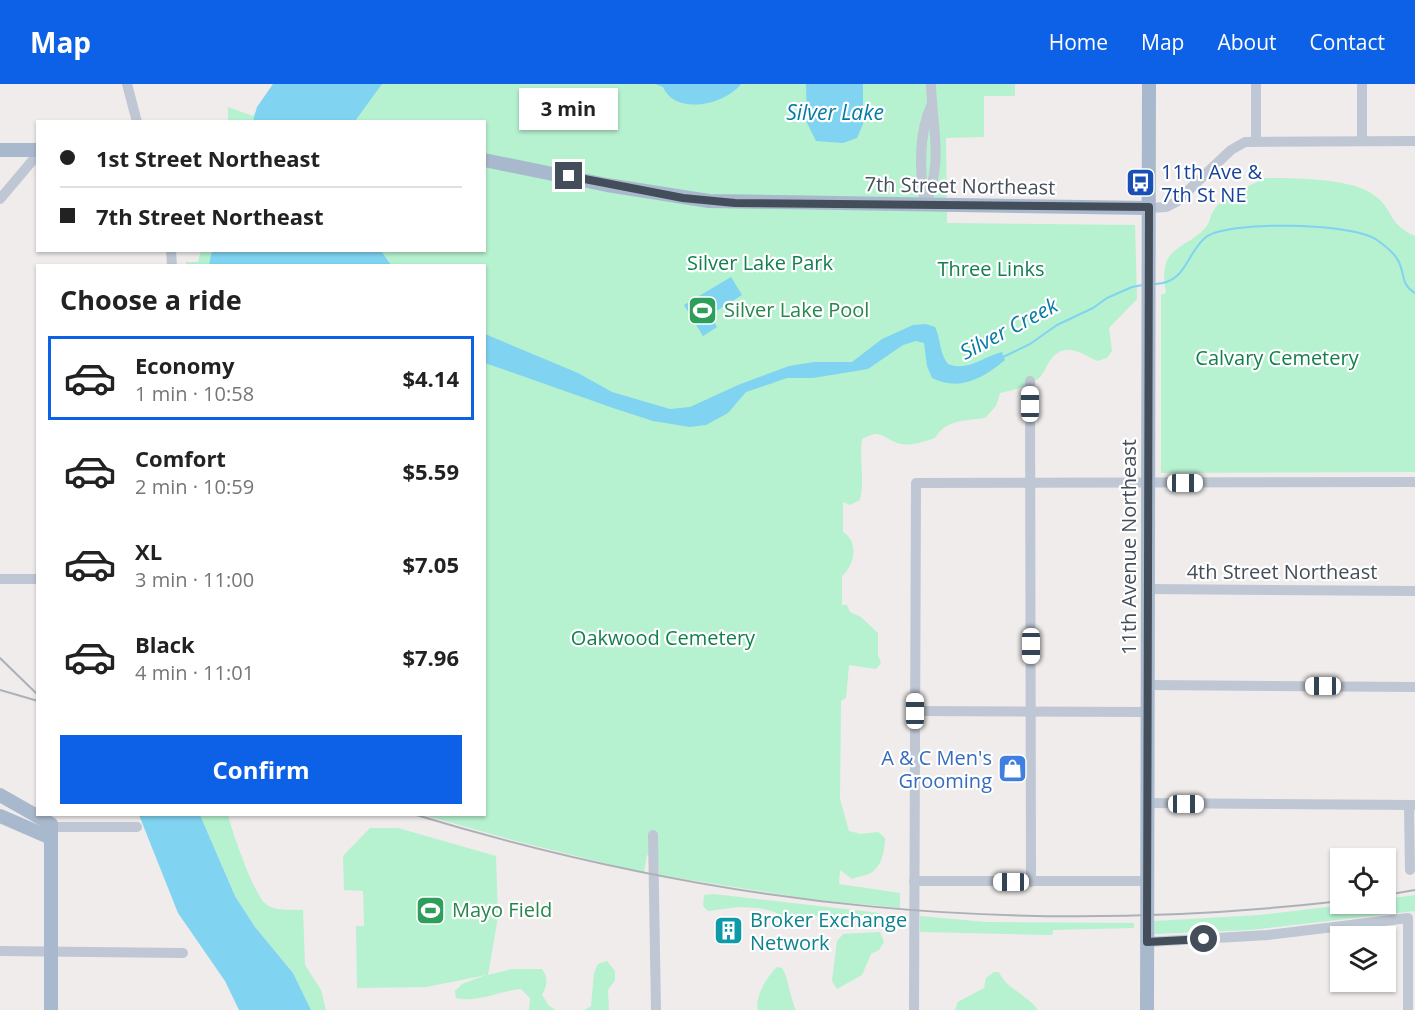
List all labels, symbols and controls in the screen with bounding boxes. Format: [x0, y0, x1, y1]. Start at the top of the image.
text: Map [30, 23, 91, 61]
text: Home [1049, 28, 1108, 56]
text: Map [1141, 28, 1184, 56]
text: About [1217, 28, 1277, 56]
text: Contact [1310, 28, 1385, 56]
callout: 3 min [520, 89, 618, 131]
text: 3 min [541, 95, 596, 122]
water label: Silver Lake [786, 98, 884, 126]
text: 1st Street Northeast [96, 143, 320, 173]
place label: 11th Ave & 7th St NE [1161, 158, 1263, 208]
route end [555, 162, 582, 189]
bus stop icon: 11th Ave & 7th St NE [1124, 167, 1156, 199]
street label: 7th Street Northeast [864, 170, 1056, 201]
text: 7th Street Northeast [96, 201, 324, 231]
park label: Silver Lake Park [687, 249, 833, 276]
park label: Three Links [938, 255, 1044, 282]
text: Choose a ride [60, 281, 242, 318]
water label: Silver Creek [955, 290, 1063, 366]
sports icon: Silver Lake Pool [687, 294, 719, 326]
place label: Silver Lake Pool [724, 296, 869, 323]
park label: Calvary Cemetery [1195, 344, 1360, 371]
text: Economy [135, 350, 234, 380]
icon: car [63, 351, 117, 405]
text: $4.14 [402, 363, 459, 393]
text: 1 min · 10:58 [135, 380, 254, 407]
car [1021, 386, 1039, 422]
street label: 11th Avenue Northeast [1115, 439, 1142, 655]
text: Comfort [135, 443, 226, 473]
icon: car [63, 444, 117, 498]
text: $5.59 [402, 456, 459, 486]
text: 2 min · 10:59 [135, 473, 254, 500]
car [1167, 474, 1203, 492]
text: XL [135, 536, 162, 566]
icon: car [63, 537, 117, 591]
text: $7.05 [402, 549, 459, 579]
street label: 4th Street Northeast [1187, 558, 1377, 585]
text: 3 min · 11:00 [135, 566, 254, 593]
park label: Oakwood Cemetery [571, 624, 756, 651]
car [1022, 628, 1040, 664]
text: Black [135, 629, 195, 659]
icon: car [63, 630, 117, 684]
text: $7.96 [402, 642, 459, 672]
text: 4 min · 11:01 [135, 659, 254, 686]
car [1305, 677, 1341, 695]
car [906, 693, 924, 729]
button: Confirm [60, 735, 462, 804]
place label: A & C Men's Grooming [881, 744, 992, 794]
shop icon: A & C Men's Grooming [997, 753, 1029, 785]
car [1168, 795, 1204, 813]
map controls [1330, 848, 1396, 992]
button: locate [1330, 848, 1396, 914]
car [993, 873, 1029, 891]
sports icon: Mayo Field [415, 894, 447, 926]
place label: Mayo Field [452, 896, 552, 923]
place label: Broker Exchange Network [750, 906, 907, 956]
building icon: Broker Exchange Network [713, 915, 745, 947]
route start [1190, 925, 1217, 952]
button: layers [1330, 926, 1396, 992]

